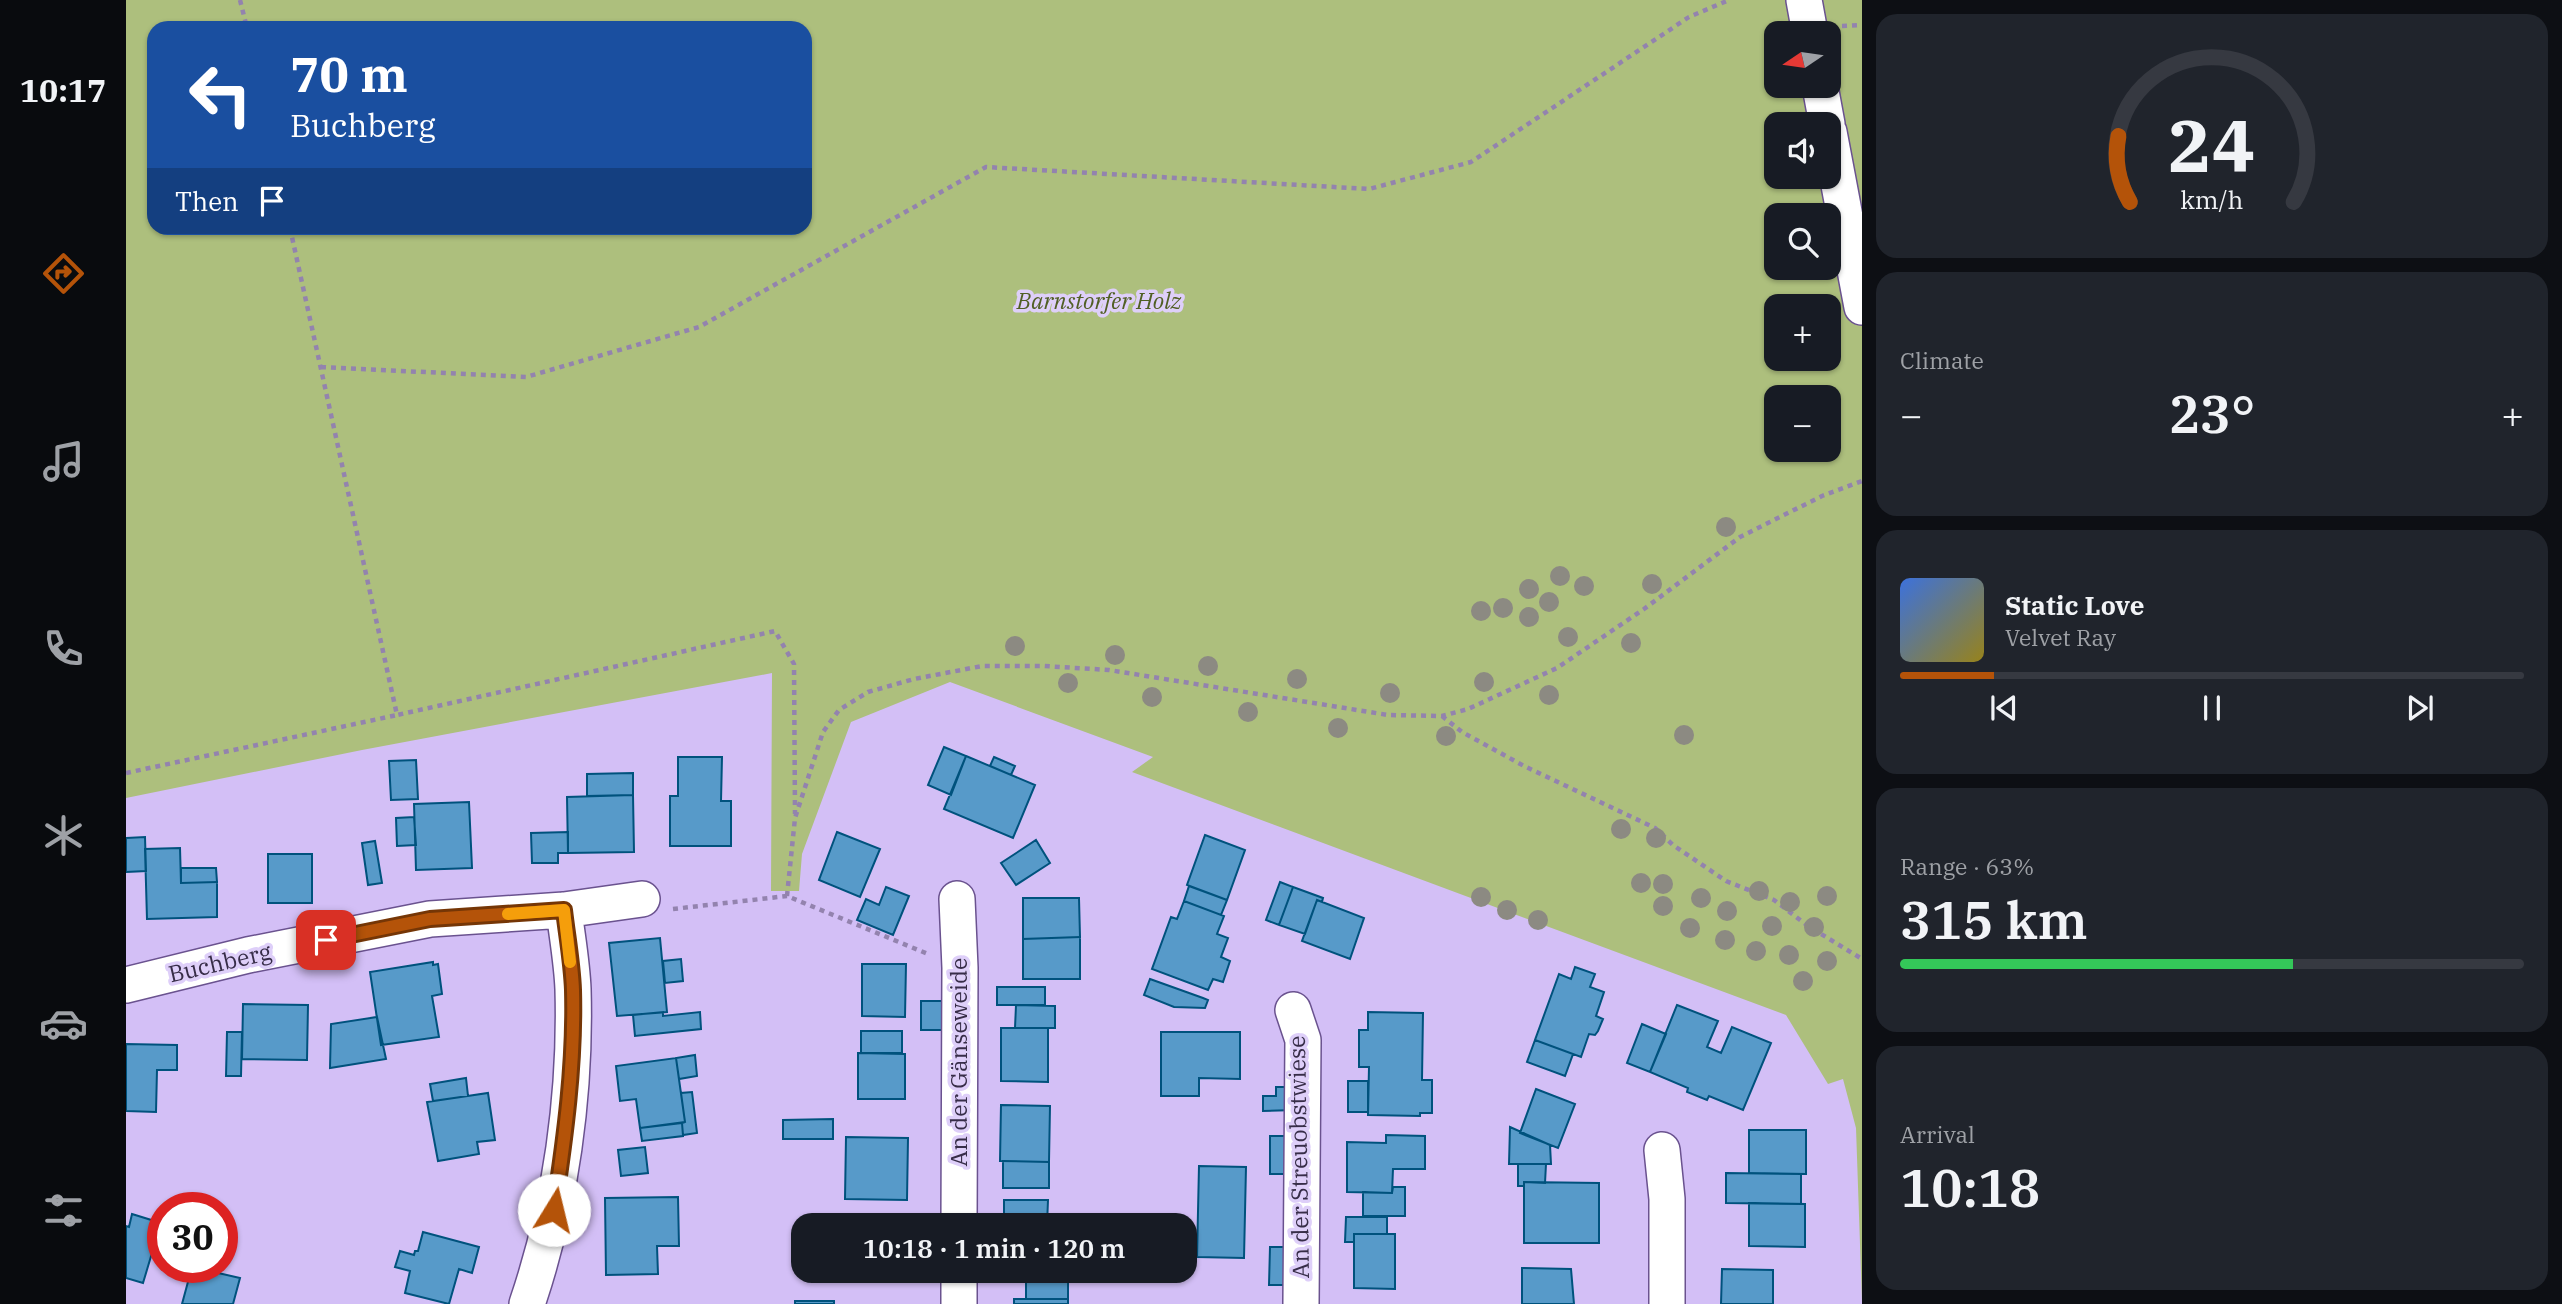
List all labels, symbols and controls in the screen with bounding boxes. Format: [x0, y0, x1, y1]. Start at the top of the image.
north arrow [1764, 21, 1841, 98]
map controls [1764, 21, 1841, 462]
text: 70 m [290, 42, 408, 105]
icon: left [175, 49, 266, 140]
text: 10:17 [20, 69, 106, 111]
text: 24 [2168, 97, 2256, 192]
text: Buchberg [290, 104, 436, 146]
button: sound [1764, 112, 1841, 189]
icon: arrive [253, 182, 291, 220]
text: km/h [2180, 183, 2244, 216]
text: Then [175, 184, 239, 218]
button: search [1764, 203, 1841, 280]
icon: directions [39, 249, 88, 298]
park label: Barnstorfer Holz [1016, 285, 1182, 315]
button: + [1764, 294, 1841, 371]
text: Climate [1900, 345, 1984, 375]
text: 23° [2169, 380, 2255, 447]
button: − [1764, 385, 1841, 462]
text: − [1900, 390, 1923, 439]
text: + [2501, 390, 2524, 439]
icon: music [39, 437, 88, 486]
text: Static Love [2005, 588, 2144, 622]
text: Velvet Ray [2005, 622, 2116, 652]
icon: phone [39, 624, 88, 673]
icon: previous [1985, 689, 2023, 727]
icon: pause [2193, 689, 2231, 727]
icon: next [2401, 689, 2439, 727]
icon: climate [39, 811, 88, 860]
text: Range · 63% [1900, 851, 2034, 881]
text: 315 km [1900, 886, 2088, 953]
pin [296, 910, 356, 970]
icon: arrive [307, 921, 345, 959]
street label: Buchberg [165, 936, 275, 988]
street label: An der Gänseweide [943, 958, 973, 1166]
icon: car [39, 999, 88, 1048]
street label: An der Streuobstwiese [1281, 1035, 1315, 1279]
text: Arrival [1900, 1119, 1975, 1149]
text: 10:18 [1900, 1154, 2040, 1221]
position arrow [517, 1173, 591, 1247]
icon: filters [39, 1186, 88, 1235]
speed limit sign: 30 [147, 1192, 238, 1283]
text: 10:18 · 1 min · 120 m [863, 1231, 1125, 1265]

